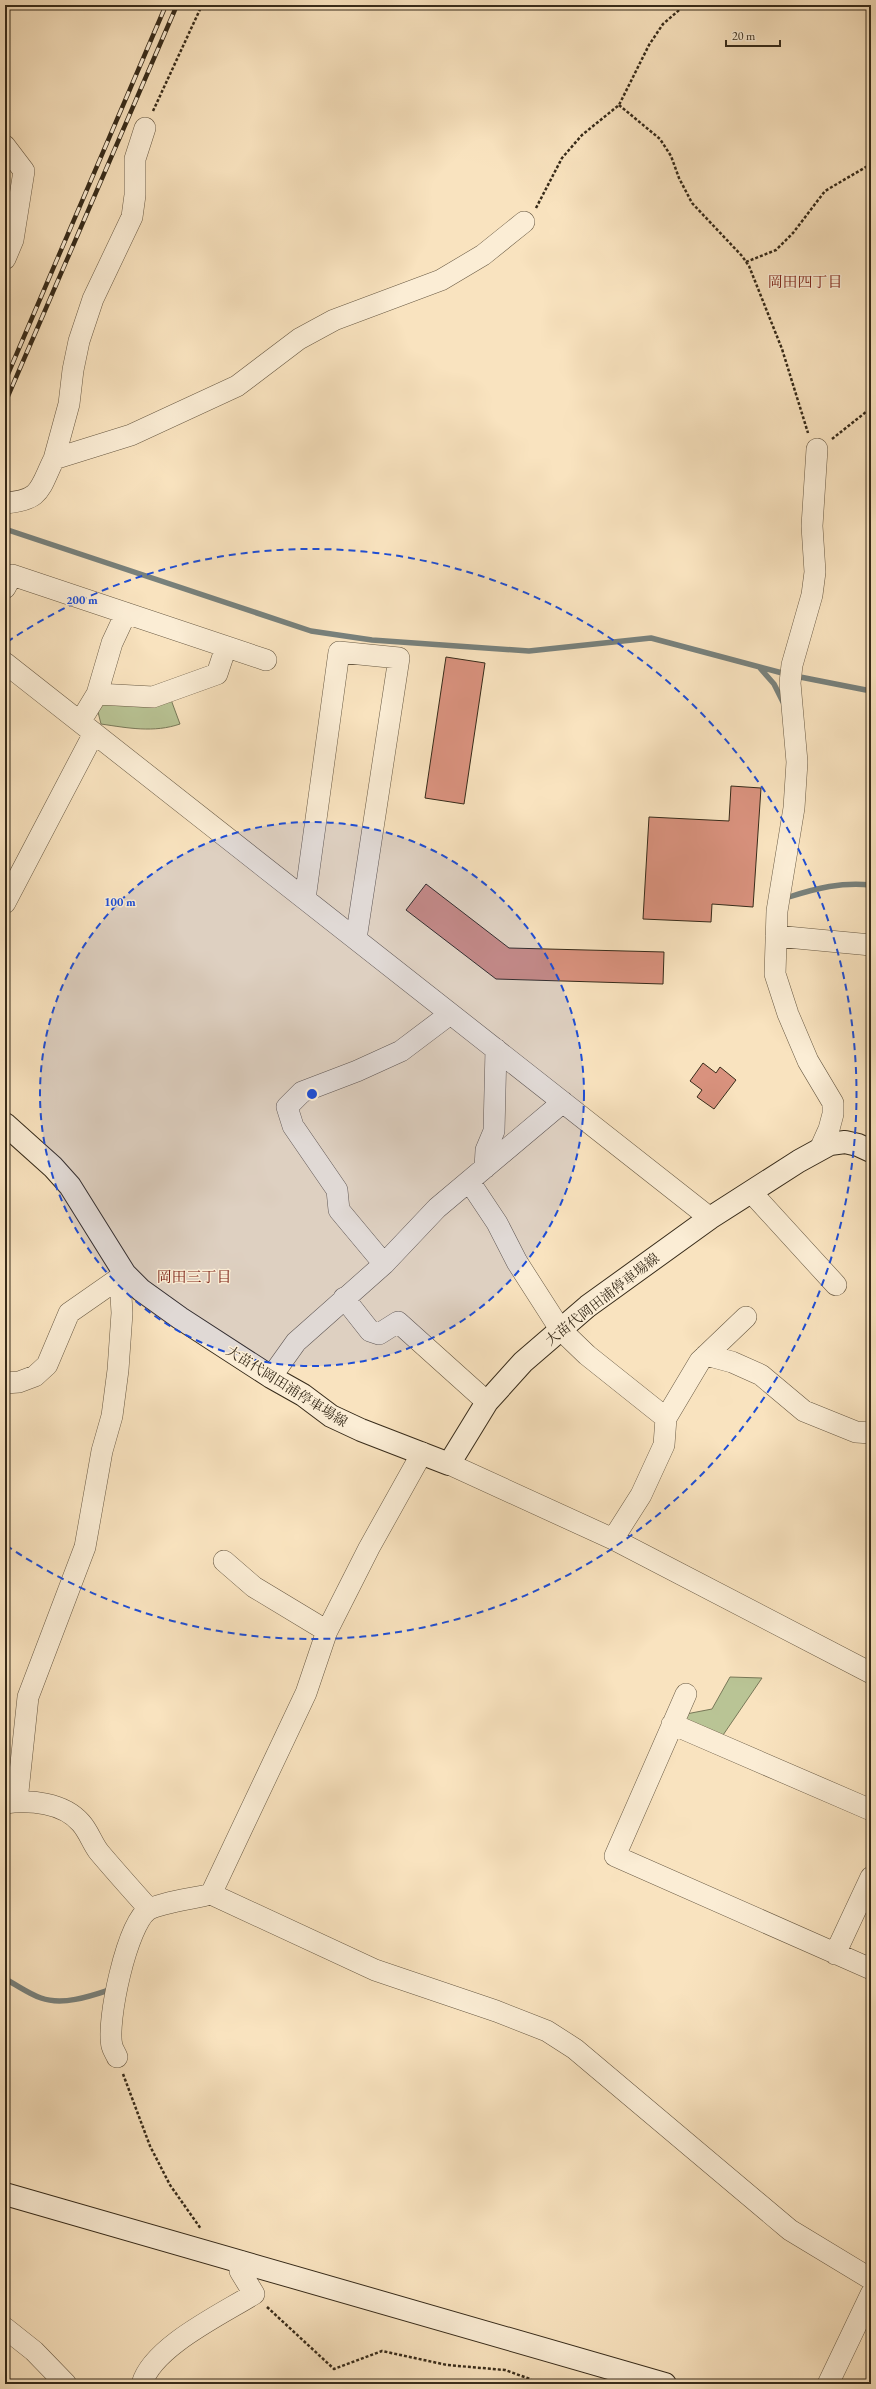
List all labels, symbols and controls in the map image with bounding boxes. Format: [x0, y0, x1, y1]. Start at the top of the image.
scale bar [726, 22, 780, 48]
text: 20 m [732, 28, 756, 44]
district label: 岡田四丁目 [767, 272, 843, 291]
text: 200 m [66, 592, 98, 608]
text: 100 m [104, 894, 136, 910]
centre of rings [305, 1087, 319, 1101]
street label: 大苗代岡田浦停車場線 [541, 1249, 663, 1349]
district label: 岡田三丁目 [156, 1267, 232, 1286]
street label: 大苗代岡田浦停車場線 [223, 1341, 351, 1431]

